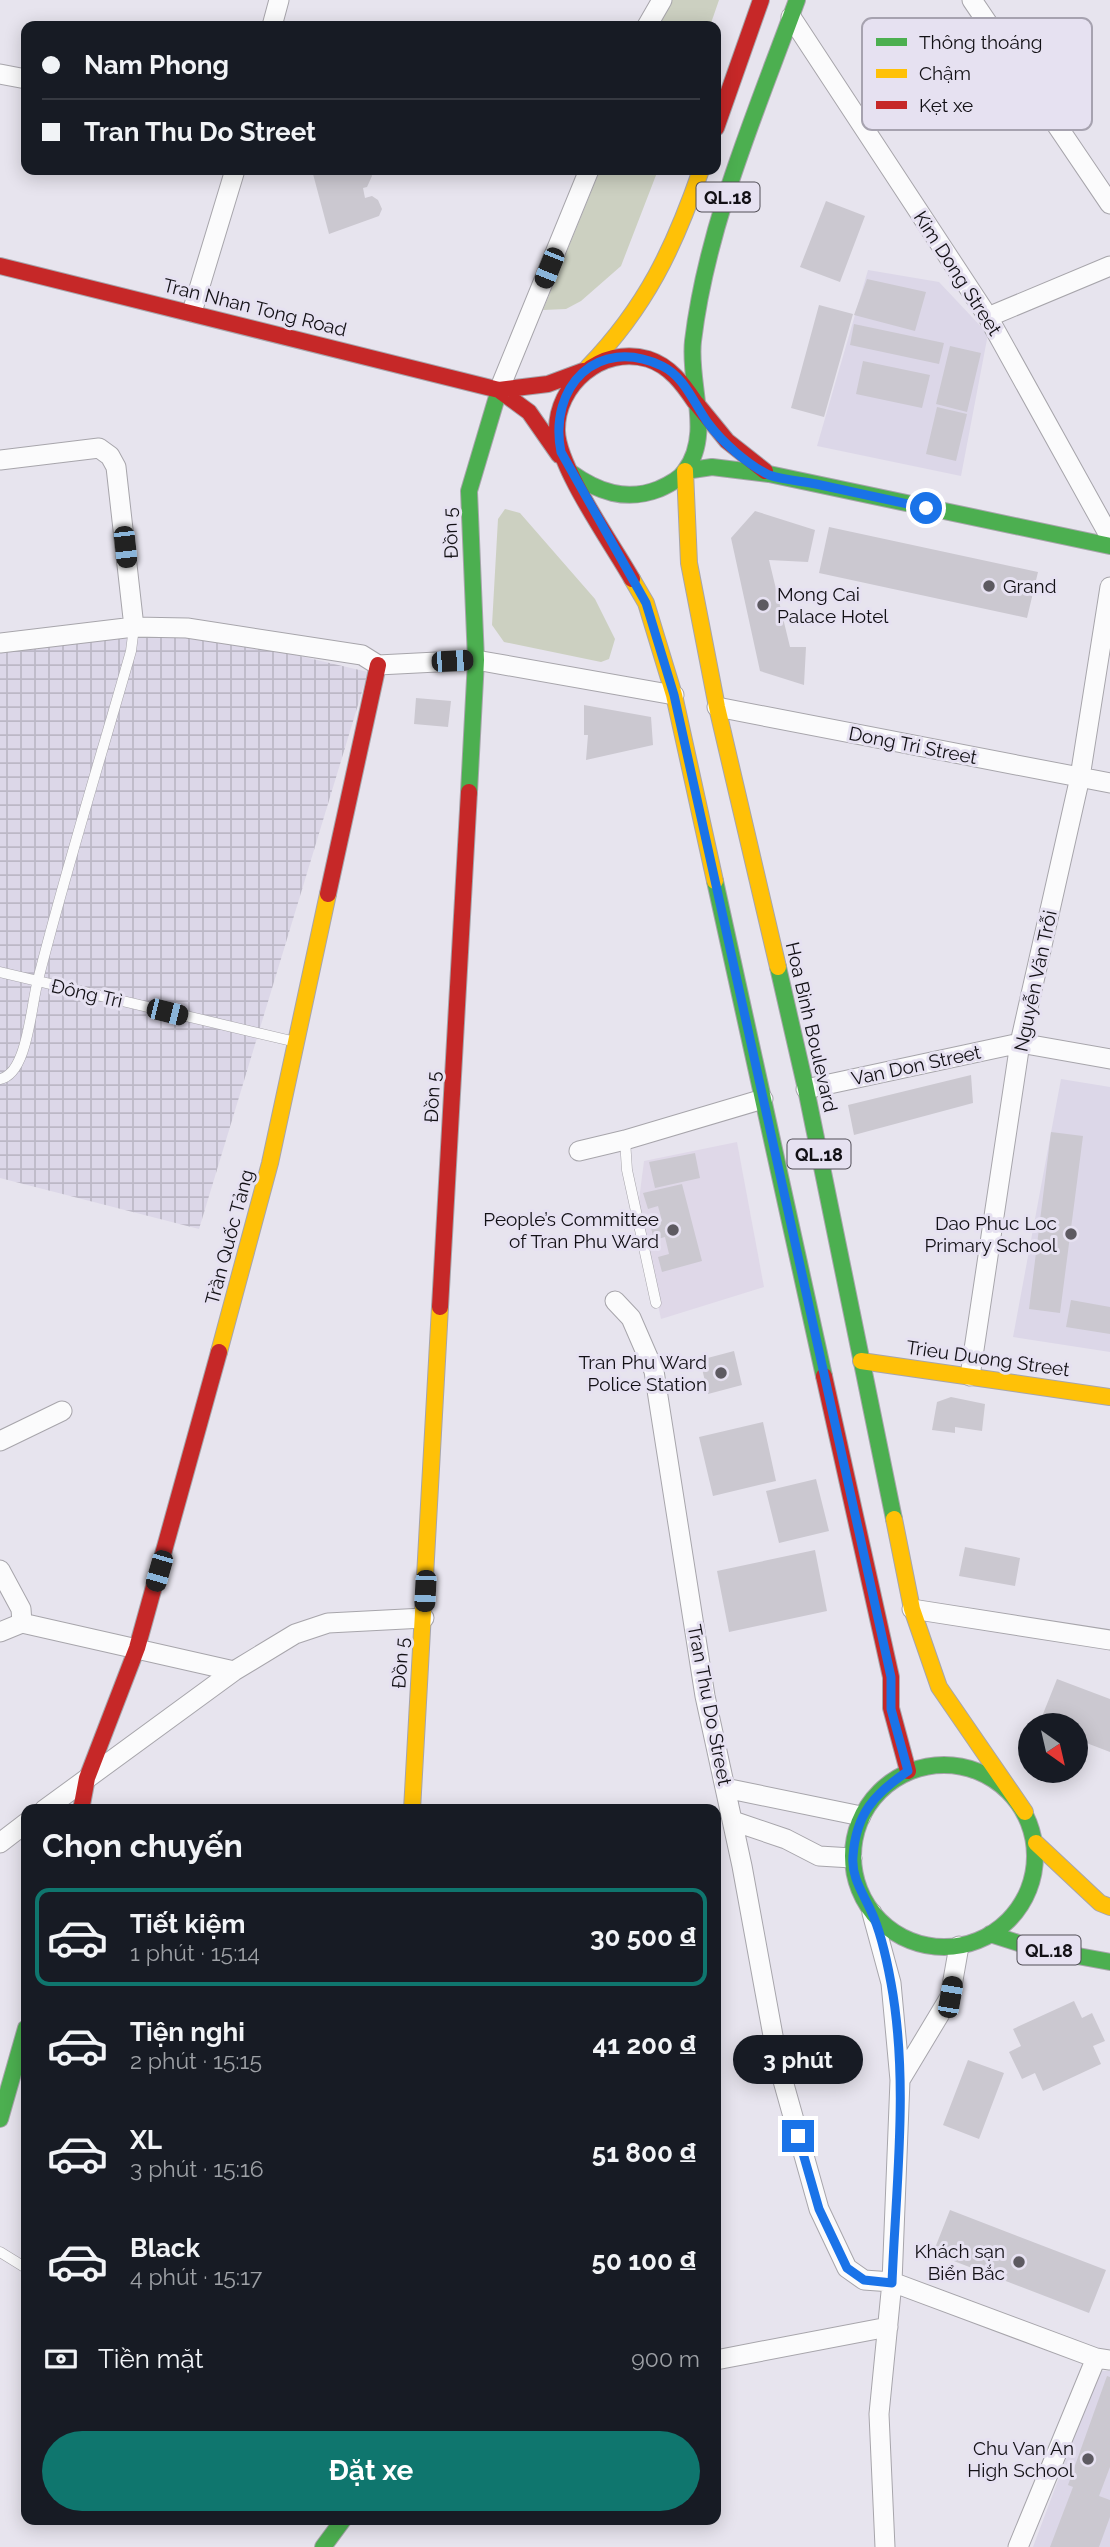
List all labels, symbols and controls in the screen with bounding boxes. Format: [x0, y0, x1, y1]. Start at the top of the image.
legend [862, 18, 1092, 130]
text: Thông thoáng [919, 31, 1043, 53]
text: Nam Phong [84, 50, 229, 80]
text: Chậm [919, 62, 971, 84]
text: Kẹt xe [919, 94, 973, 116]
text: Tran Thu Do Street [84, 117, 316, 147]
road number: QL.18 [696, 182, 760, 212]
street label: Kim Dong Street [910, 207, 1007, 340]
car [532, 245, 567, 291]
street label: Tran Nhan Tong Road [161, 274, 349, 340]
route start [910, 492, 942, 524]
street label: Đồn 5 [438, 507, 462, 559]
car [113, 525, 138, 569]
place label: Grand [1003, 575, 1056, 597]
marker: Grand [981, 578, 997, 594]
place label: Mong Cai Palace Hotel [777, 583, 889, 627]
marker: Mong Cai Palace Hotel [755, 597, 771, 613]
car [431, 649, 474, 673]
street label: Dong Tri Street [847, 722, 980, 768]
street label: Nguyễn Văn Trỗi [1009, 908, 1061, 1054]
street label: Hoa Binh Boulevard [782, 940, 842, 1114]
street label: Đông Trì [49, 974, 125, 1012]
car [145, 997, 190, 1027]
street label: Van Don Street [849, 1040, 983, 1089]
street label: Đồn 5 [420, 1071, 444, 1123]
road number: QL.18 [788, 1140, 850, 1168]
street label: Trần Quốc Tảng [200, 1167, 258, 1307]
place label: People’s Committee of Tran Phu Ward [483, 1208, 659, 1252]
place label: Dao Phuc Loc Primary School [924, 1212, 1058, 1256]
marker: People’s Committee of Tran Phu Ward [665, 1222, 681, 1238]
marker: Dao Phuc Loc Primary School [1063, 1226, 1079, 1242]
street label: Trieu Duong Street [905, 1336, 1072, 1380]
place label: Tran Phu Ward Police Station [578, 1351, 707, 1395]
marker: Tran Phu Ward Police Station [713, 1365, 729, 1381]
car [144, 1548, 175, 1594]
car [414, 1569, 437, 1613]
street label: Tran Thu Do Street [684, 1623, 737, 1788]
street label: Đồn 5 [387, 1637, 413, 1689]
north arrow [1018, 1713, 1088, 1783]
map controls [1018, 1713, 1088, 1783]
text: Chọn chuyến [42, 1827, 243, 1864]
icon: car [46, 1906, 109, 1969]
text: Tiết kiệm [130, 1909, 245, 1939]
text: 30 500 ₫ [590, 1922, 696, 1952]
road number: QL.18 [1018, 1936, 1080, 1964]
text: 1 phút · 15:14 [130, 1939, 260, 1966]
car [937, 1974, 964, 2020]
icon: car [46, 2014, 109, 2077]
text: Tiện nghi [130, 2017, 245, 2047]
text: 41 200 ₫ [592, 2030, 696, 2060]
callout: 3 phút [733, 2035, 863, 2084]
text: 3 phút [763, 2046, 833, 2073]
text: 2 phút · 15:15 [130, 2047, 262, 2074]
route end [782, 2120, 814, 2152]
icon: car [46, 2122, 109, 2185]
text: XL [130, 2125, 162, 2155]
text: 51 800 ₫ [592, 2138, 696, 2168]
text: 3 phút · 15:16 [130, 2155, 264, 2182]
icon: car [46, 2230, 109, 2293]
text: Black [130, 2233, 200, 2263]
place label: Khách sạn Biển Bắc [914, 2240, 1005, 2284]
text: 50 100 ₫ [592, 2246, 696, 2276]
marker: Khách sạn Biển Bắc [1011, 2254, 1027, 2270]
text: 4 phút · 15:17 [130, 2263, 262, 2290]
icon: cash [42, 2340, 80, 2378]
text: Tiền mặt [98, 2344, 203, 2374]
text: 900 m [631, 2345, 700, 2372]
button: Đặt xe [42, 2431, 700, 2511]
place label: Chu Van An High School [967, 2437, 1075, 2481]
marker: Chu Van An High School [1080, 2451, 1096, 2467]

